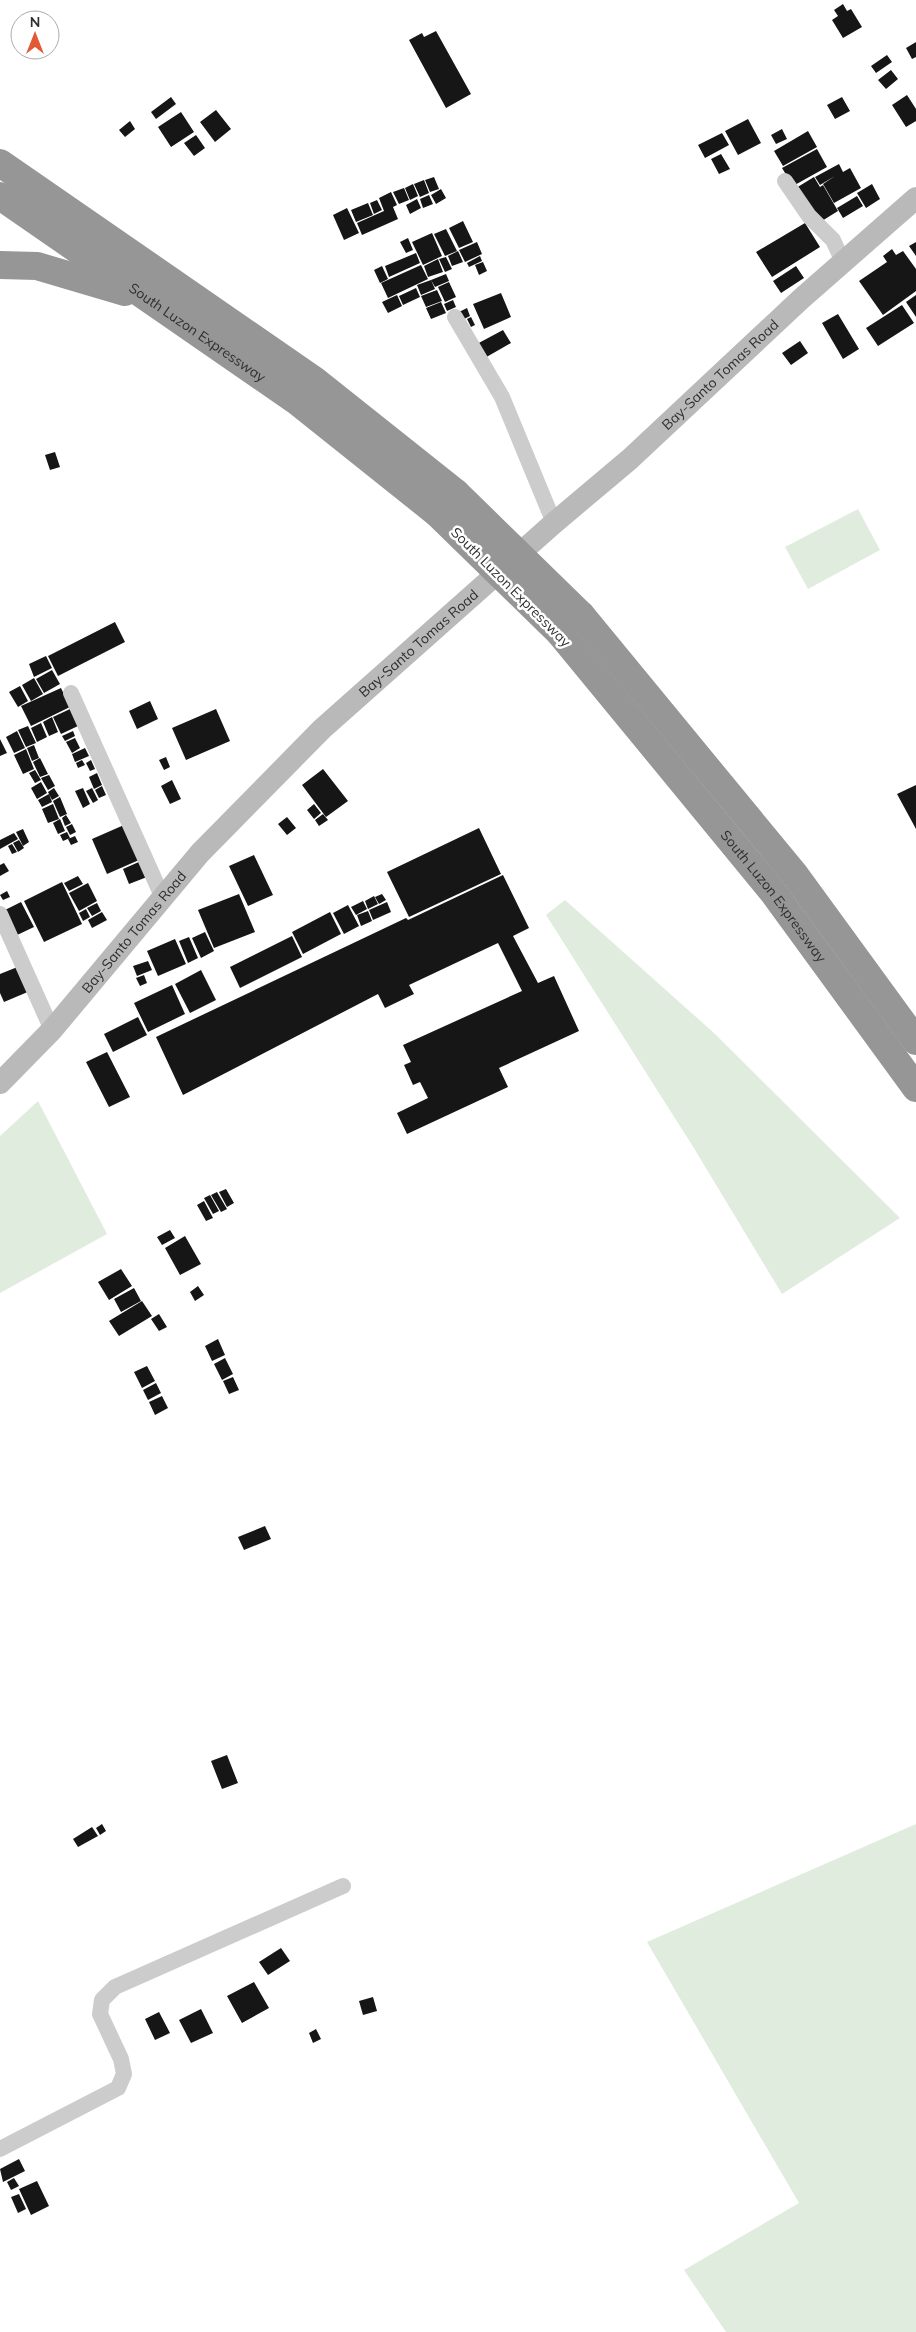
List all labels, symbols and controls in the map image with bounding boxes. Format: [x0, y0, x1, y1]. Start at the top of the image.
north arrow [10, 10, 60, 60]
text: N [30, 13, 40, 31]
street label: South Luzon Expressway [125, 279, 270, 386]
street label: Bay-Santo Tomas Road [658, 316, 782, 434]
street label: South Luzon Expressway [447, 523, 575, 651]
street label: Bay-Santo Tomas Road [355, 586, 482, 701]
street label: South Luzon Expressway [717, 826, 831, 966]
street label: Bay-Santo Tomas Road [78, 867, 190, 997]

